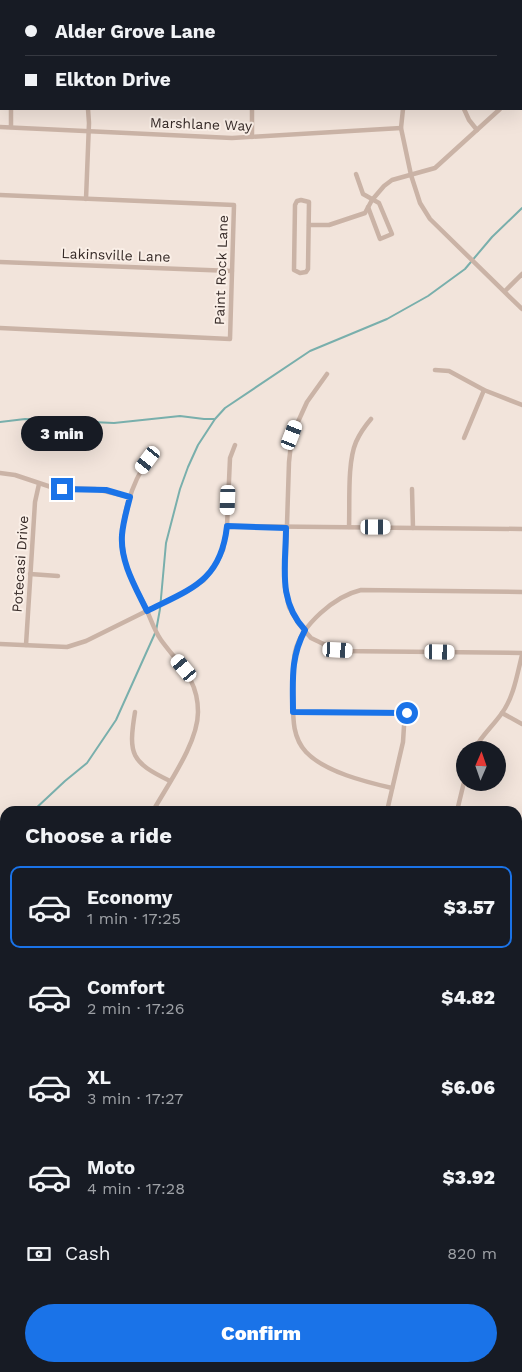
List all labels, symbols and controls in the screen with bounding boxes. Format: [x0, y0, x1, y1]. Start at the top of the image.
text: Alder Grove Lane [55, 20, 215, 43]
text: Elkton Drive [55, 68, 171, 91]
street label: Marshlane Way [150, 114, 253, 134]
street label: Paint Rock Lane [211, 215, 231, 325]
street label: Lakinsville Lane [61, 245, 171, 265]
callout: 3 min [21, 416, 103, 452]
car [279, 418, 304, 452]
text: 3 min [40, 424, 84, 443]
car [132, 444, 163, 476]
route end [51, 478, 73, 500]
car [219, 485, 236, 515]
street label: Potecasi Drive [9, 515, 31, 613]
car [361, 520, 391, 535]
car [322, 642, 353, 658]
car [424, 644, 455, 660]
car [168, 652, 199, 684]
route start [396, 702, 418, 724]
north arrow [456, 741, 506, 791]
map controls [456, 741, 506, 791]
text: Choose a ride [25, 823, 172, 848]
icon: car [27, 885, 72, 930]
text: Economy [87, 886, 172, 909]
text: $3.57 [444, 896, 495, 919]
text: 1 min · 17:25 [87, 909, 181, 928]
icon: car [27, 975, 72, 1020]
text: Comfort [87, 976, 165, 999]
text: $4.82 [441, 986, 495, 1009]
text: 2 min · 17:26 [87, 999, 184, 1018]
icon: car [27, 1065, 72, 1110]
text: XL [87, 1066, 111, 1089]
text: $6.06 [441, 1076, 495, 1099]
text: 3 min · 17:27 [87, 1089, 183, 1108]
icon: car [27, 1155, 72, 1200]
text: Moto [87, 1156, 135, 1179]
text: $3.92 [443, 1166, 495, 1189]
text: 4 min · 17:28 [87, 1179, 185, 1198]
icon: cash [25, 1240, 53, 1268]
text: Cash [65, 1242, 111, 1265]
text: 820 m [447, 1244, 497, 1263]
button: Confirm [25, 1304, 497, 1362]

